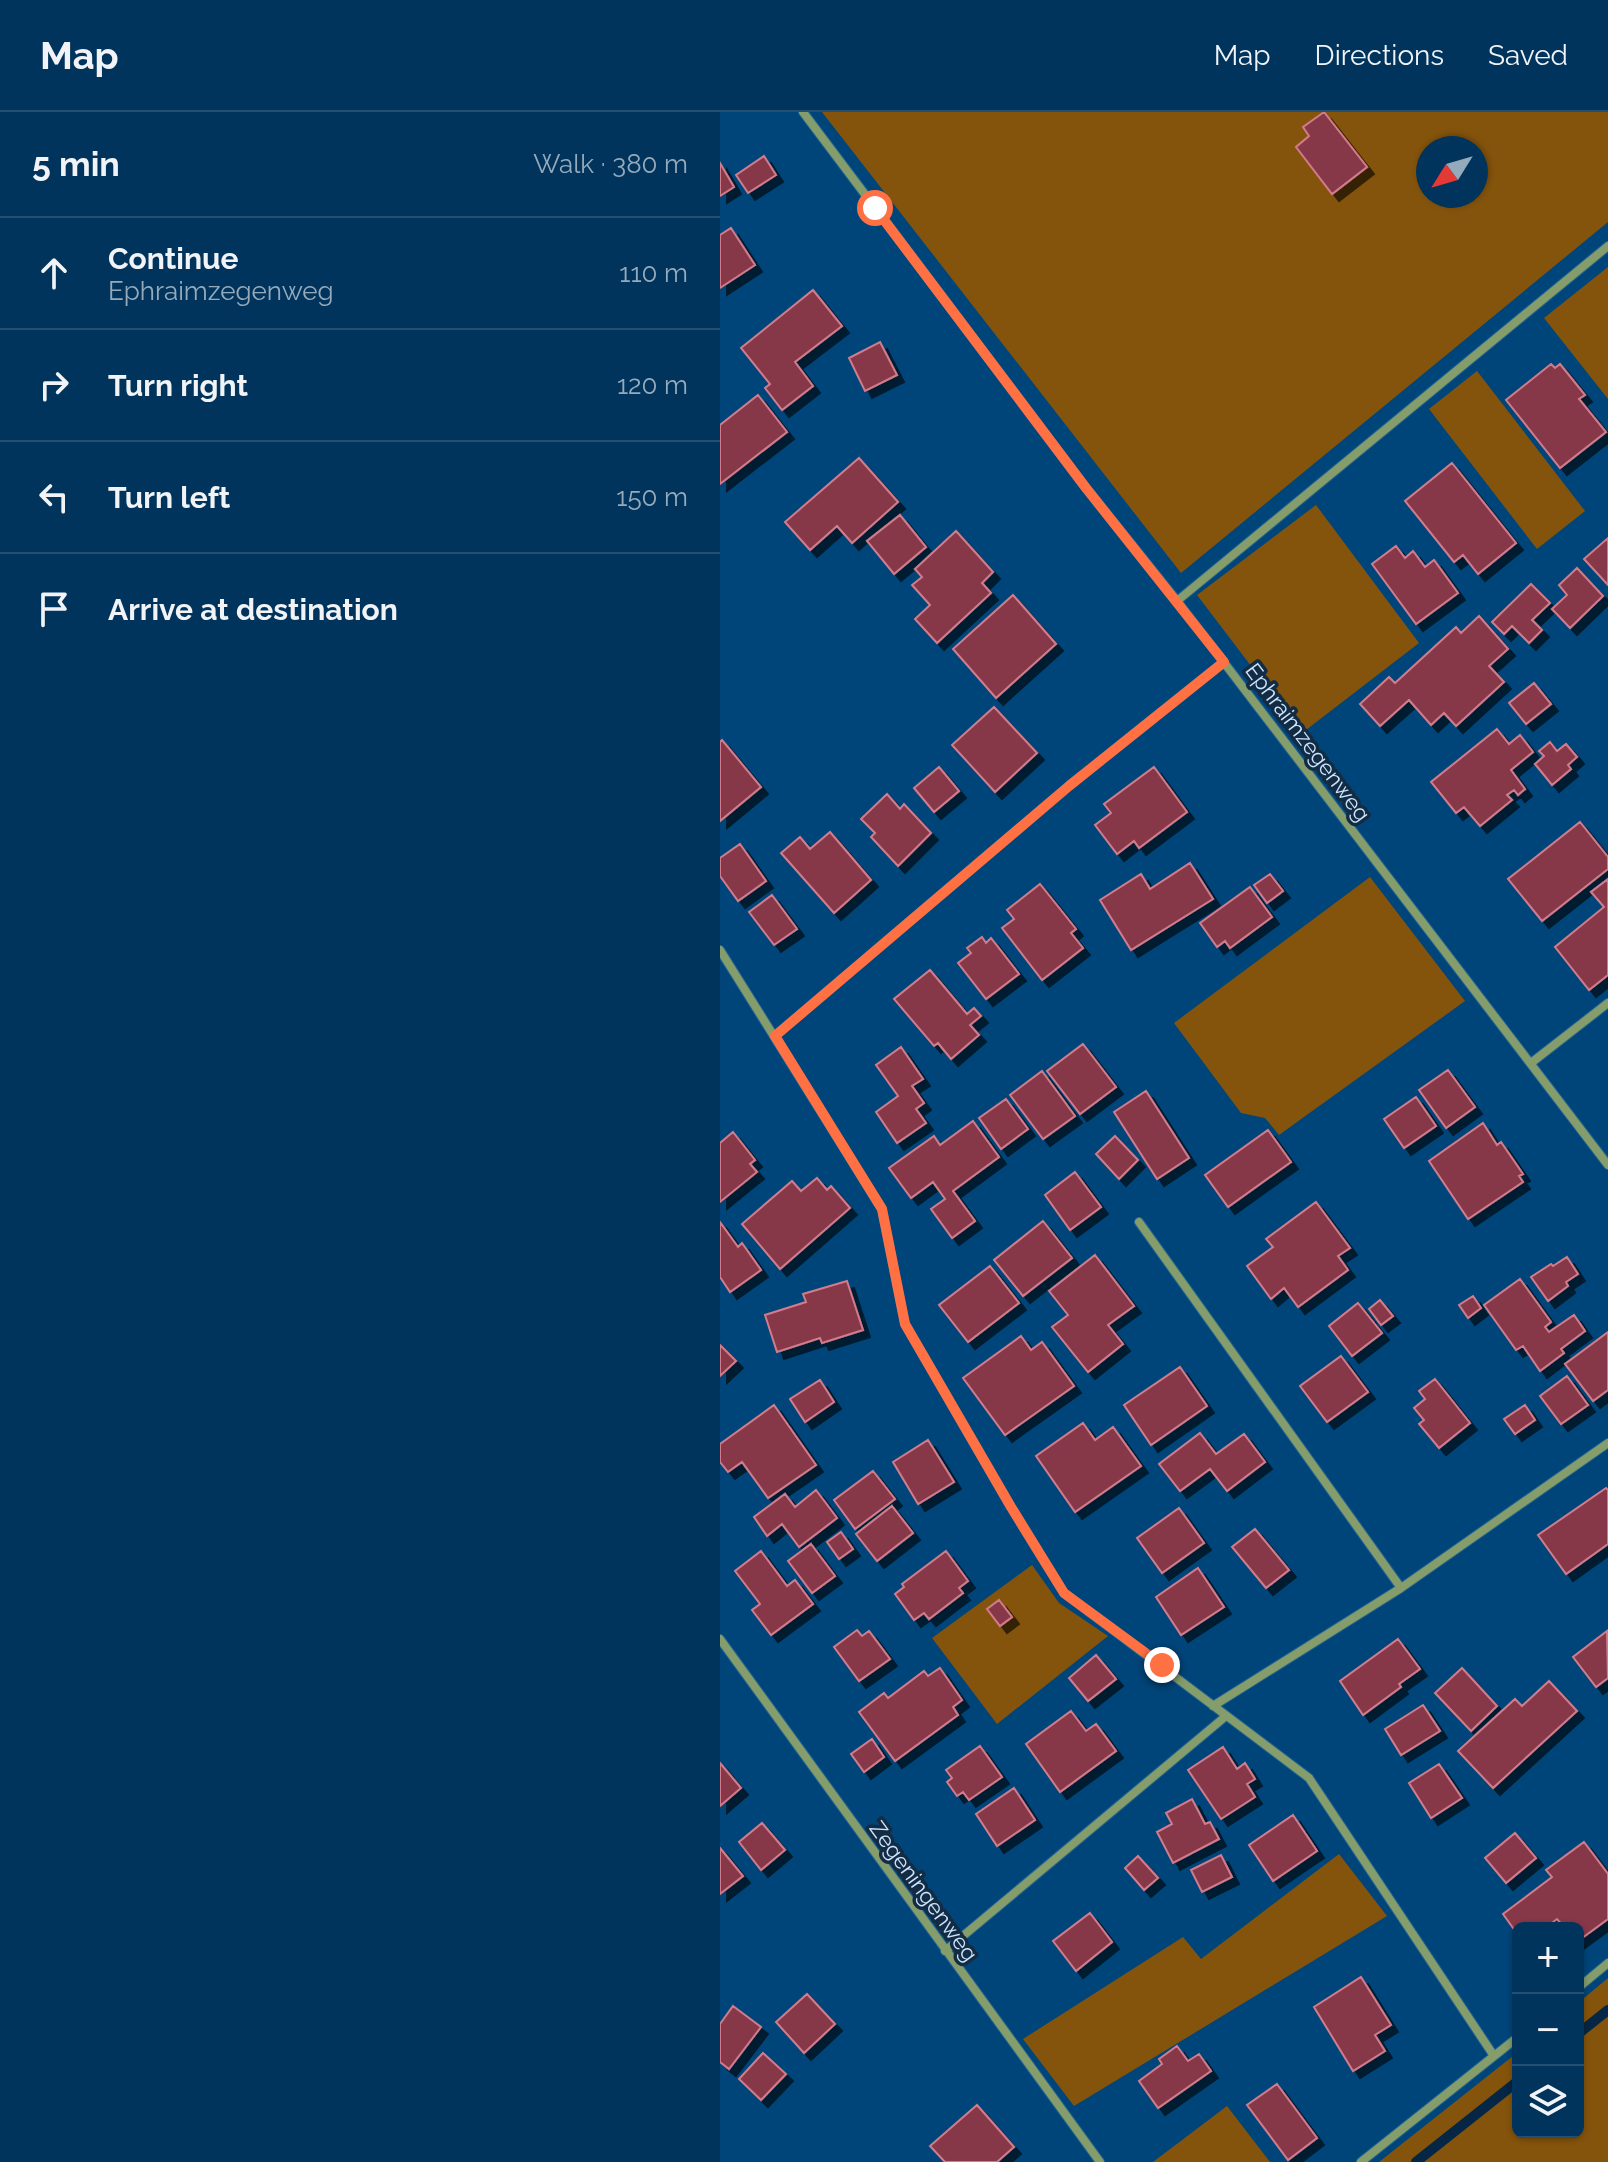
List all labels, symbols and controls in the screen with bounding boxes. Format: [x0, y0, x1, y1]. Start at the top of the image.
text: Map [40, 33, 119, 78]
text: Map [1214, 39, 1271, 72]
text: Directions [1315, 39, 1444, 72]
text: Saved [1488, 39, 1568, 72]
north arrow [1416, 136, 1488, 208]
text: 5 min [32, 144, 120, 184]
text: Walk · 380 m [533, 149, 688, 179]
route start [857, 190, 893, 226]
text: Continue [108, 241, 239, 276]
icon: ahead [32, 251, 76, 295]
text: 110 m [619, 258, 688, 288]
text: Ephraimzegenweg [108, 276, 334, 306]
icon: right [32, 363, 76, 407]
text: Turn right [108, 368, 248, 403]
text: 120 m [617, 370, 688, 400]
icon: left [32, 475, 76, 519]
text: Turn left [108, 480, 230, 515]
text: 150 m [616, 482, 688, 512]
icon: arrive [32, 587, 76, 631]
text: Arrive at destination [108, 592, 398, 627]
street label: Ephraimzegenweg [1240, 658, 1376, 826]
route end [1144, 1647, 1180, 1683]
street label: Zegeningenweg [865, 1816, 983, 1966]
map controls [1512, 1922, 1584, 2138]
button: + [1512, 1922, 1584, 1994]
button: − [1512, 1994, 1584, 2066]
button: layers [1512, 2066, 1584, 2138]

